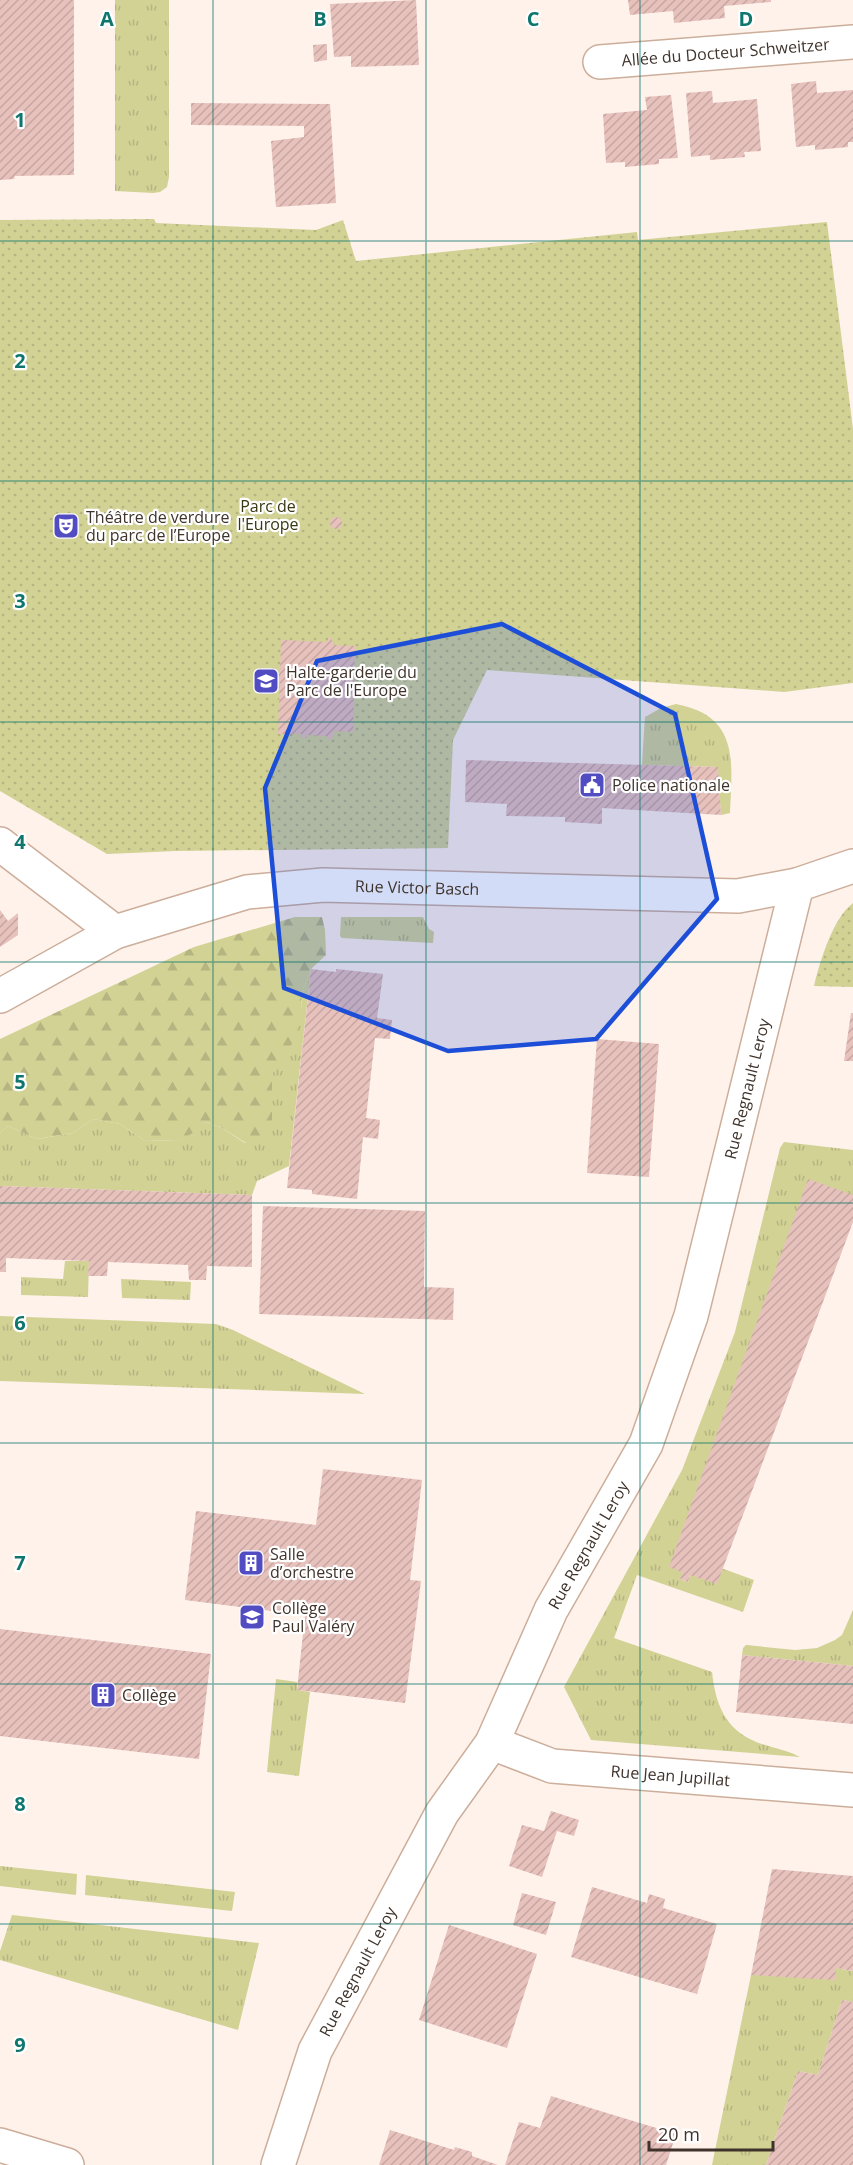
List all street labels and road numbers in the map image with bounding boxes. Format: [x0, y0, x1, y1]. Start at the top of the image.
street label: Allée du Docteur Schweitzer [621, 33, 831, 71]
street label: Rue Victor Basch [355, 875, 480, 900]
street label: Rue Regnault Leroy [719, 1015, 775, 1162]
street label: Rue Regnault Leroy [543, 1476, 634, 1613]
street label: Rue Jean Jupillat [610, 1760, 731, 1791]
street label: Rue Regnault Leroy [314, 1902, 402, 2040]

